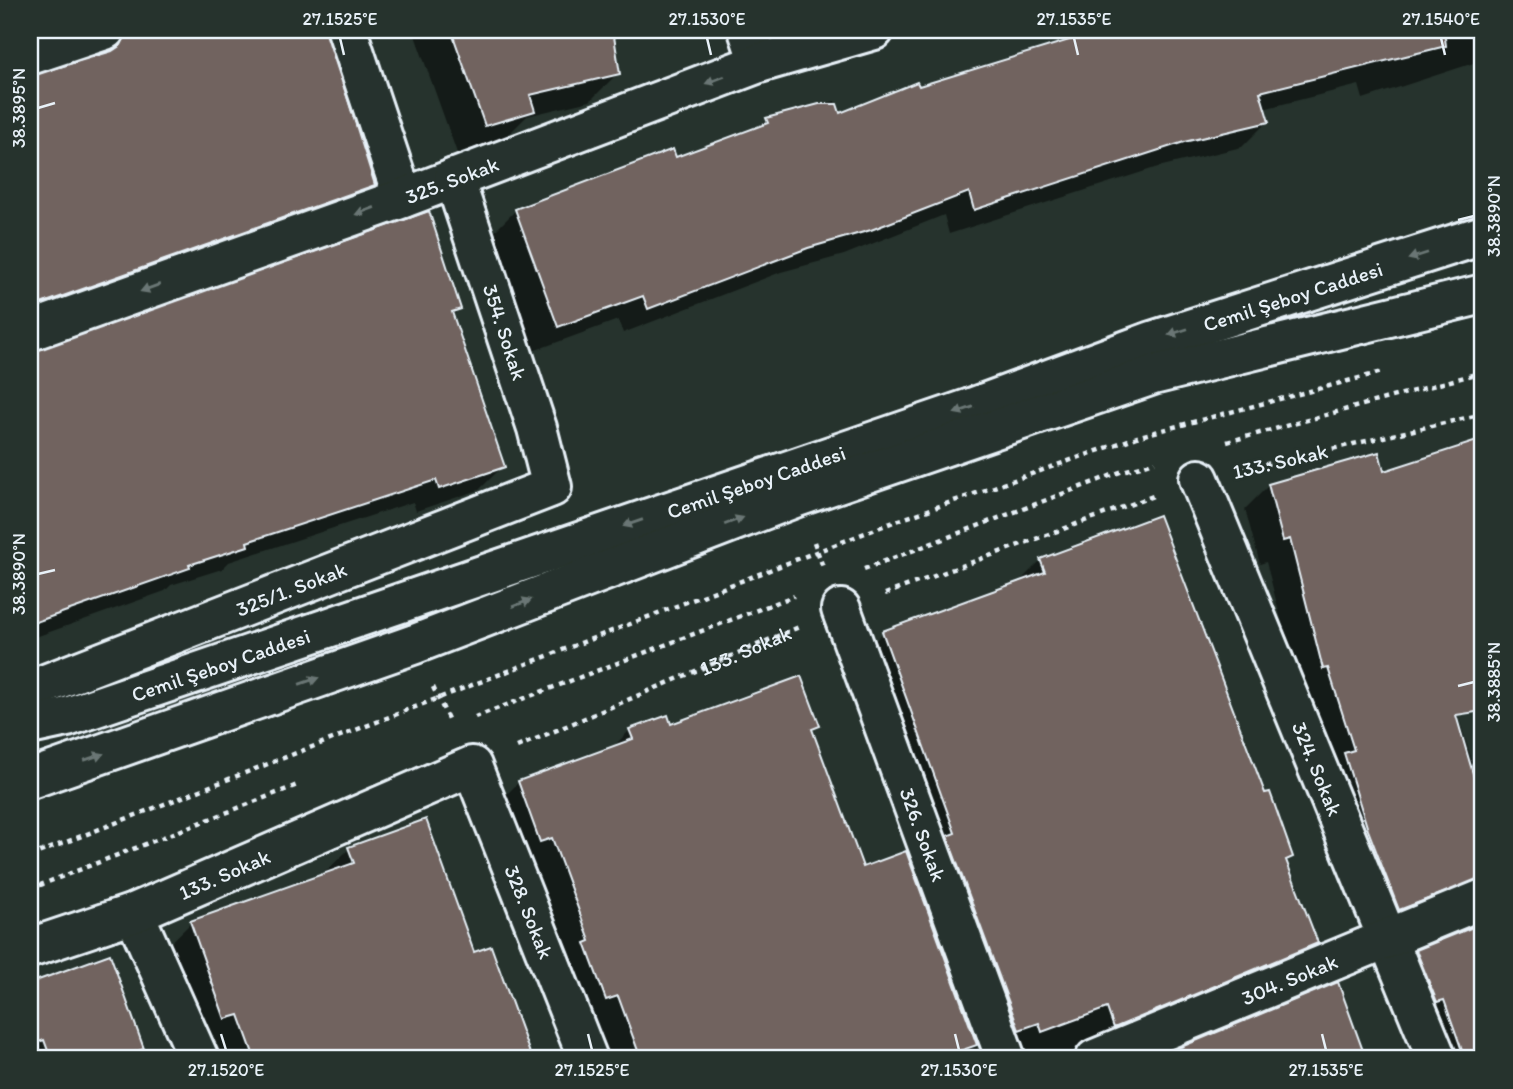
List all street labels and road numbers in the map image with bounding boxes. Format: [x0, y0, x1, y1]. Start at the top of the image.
street label: 325. Sokak [401, 150, 502, 209]
street label: Cemil Şeboy Caddesi [1200, 255, 1386, 336]
street label: 354. Sokak [478, 281, 532, 383]
street label: 133. Sokak [1230, 438, 1330, 484]
street label: Cemil Şeboy Caddesi [663, 439, 849, 524]
street label: 325/1. Sokak [232, 556, 350, 621]
street label: 133. Sokak [696, 619, 795, 680]
street label: Cemil Şeboy Caddesi [128, 622, 313, 707]
street label: 324. Sokak [1287, 718, 1348, 820]
street label: 326. Sokak [895, 784, 952, 885]
street label: 133. Sokak [175, 843, 274, 905]
street label: 328. Sokak [500, 861, 560, 962]
street label: 304. Sokak [1237, 948, 1341, 1010]

